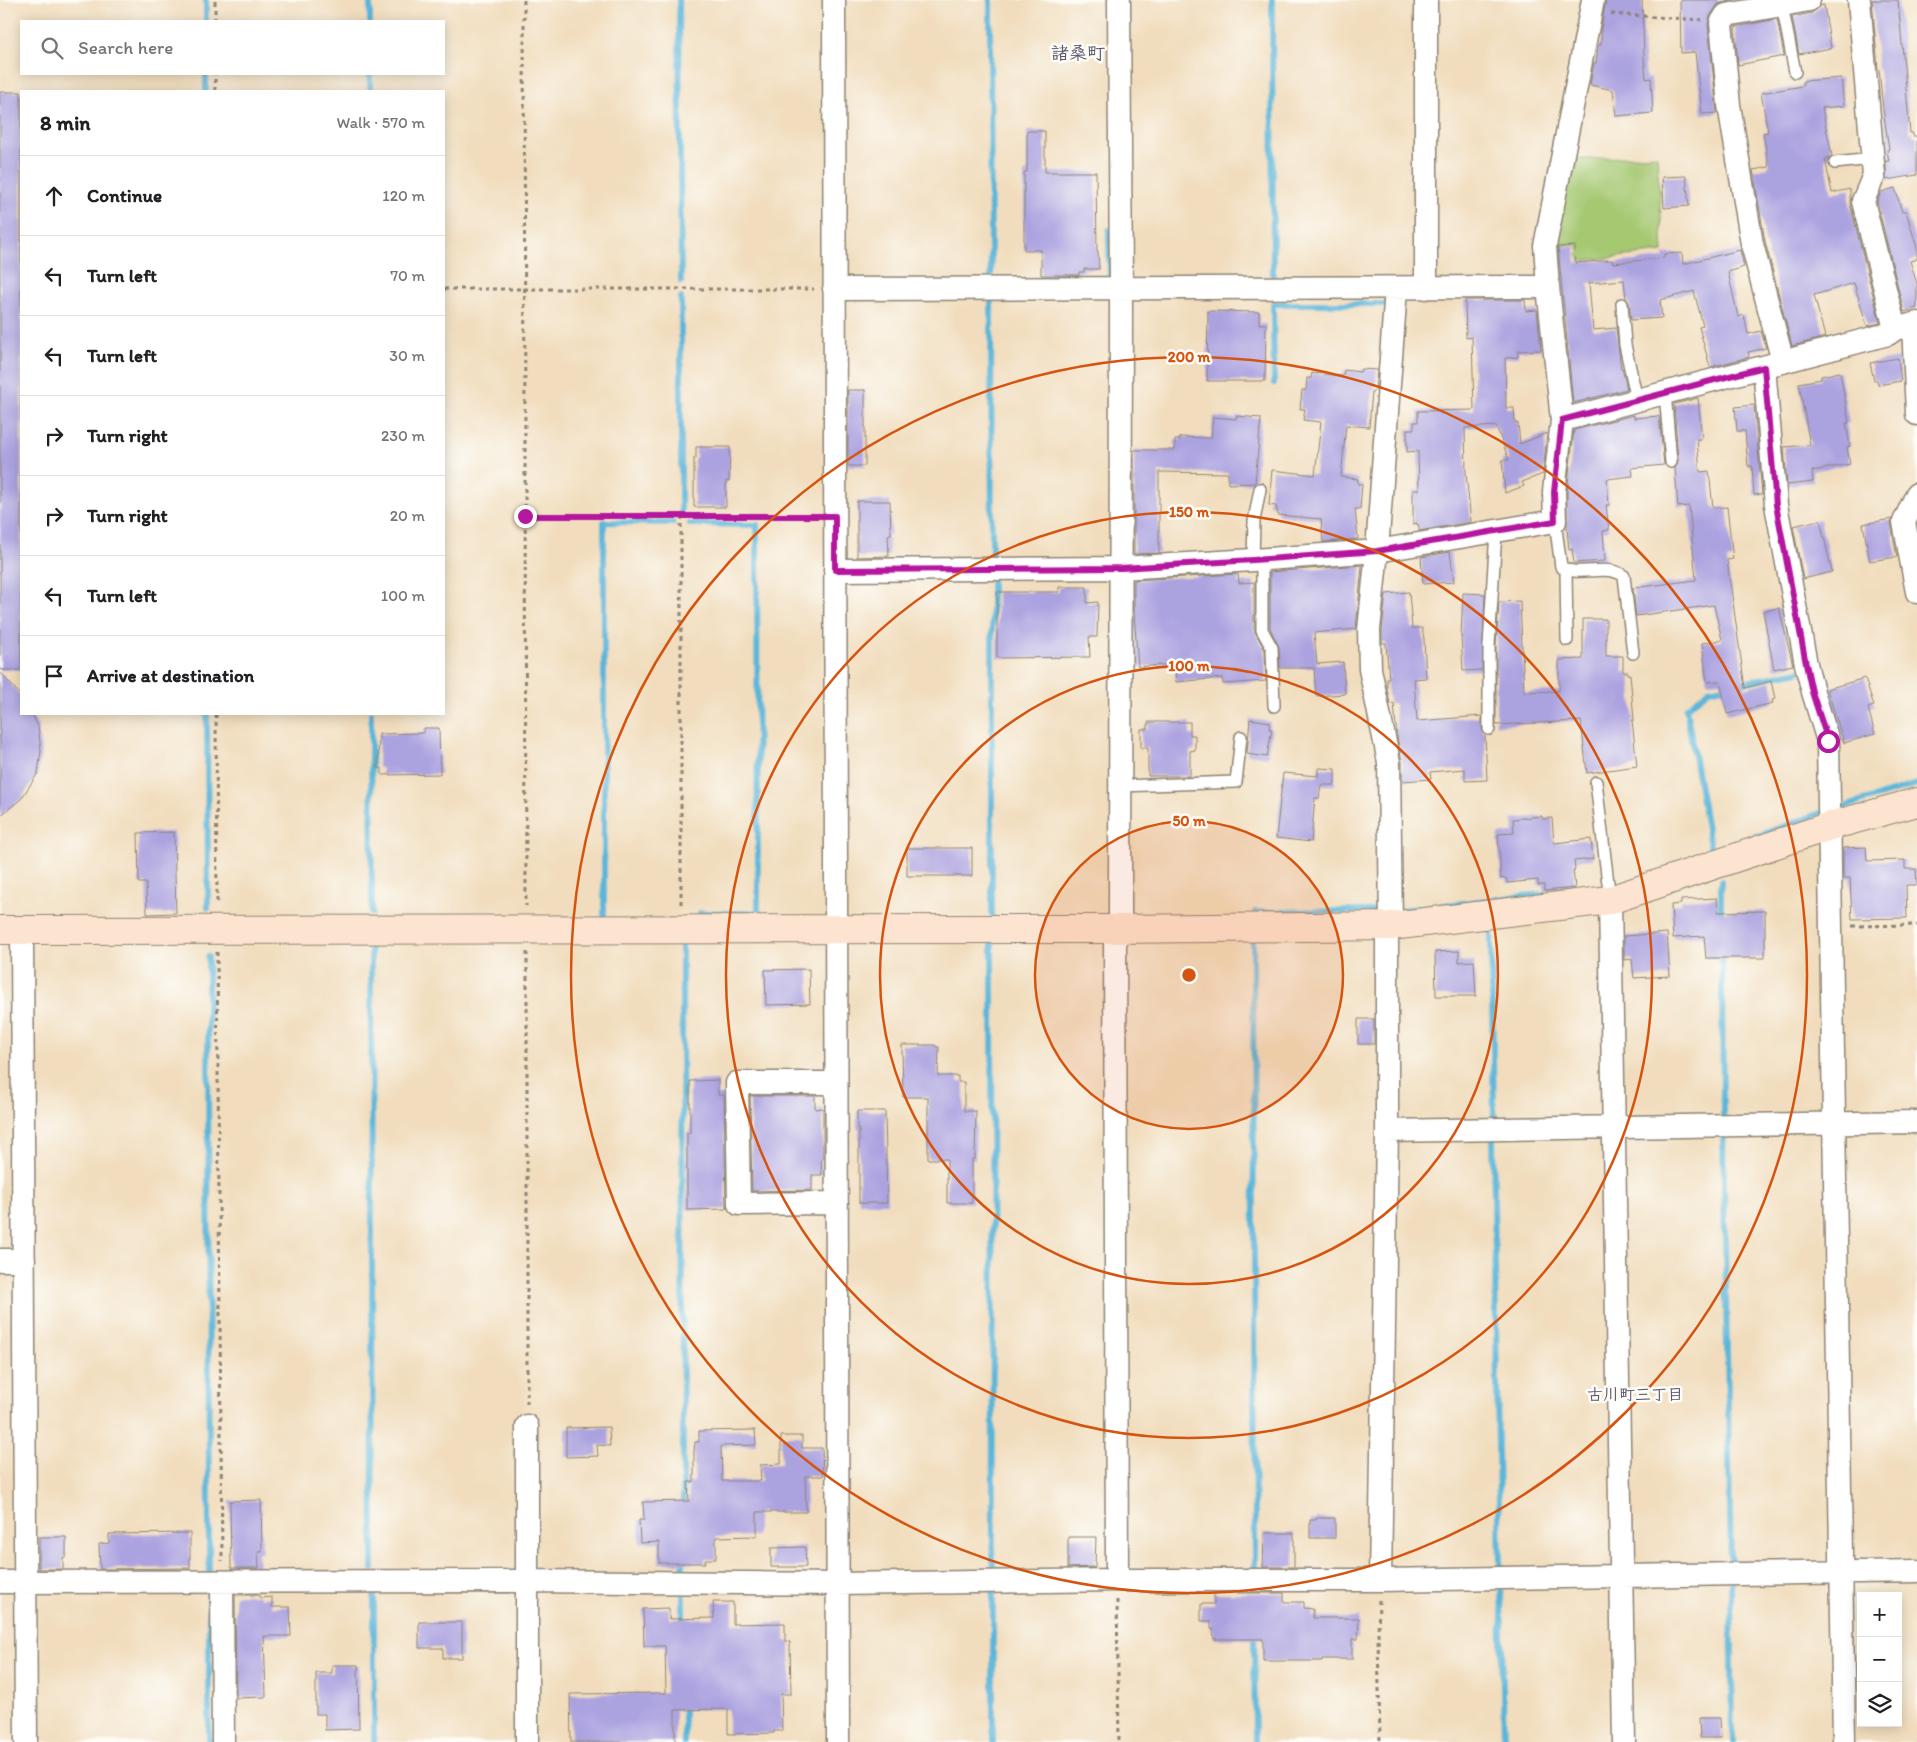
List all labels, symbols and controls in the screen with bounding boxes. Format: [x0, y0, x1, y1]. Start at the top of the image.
search box [20, 20, 445, 75]
icon: search [38, 34, 66, 62]
text: Search here [78, 36, 173, 59]
district label: 諸桑町 [1051, 42, 1105, 64]
text: 8 min [40, 110, 90, 135]
text: Walk · 570 m [337, 113, 425, 132]
icon: ahead [40, 182, 68, 210]
text: Continue [87, 184, 162, 207]
text: 120 m [382, 186, 425, 205]
icon: left [40, 262, 68, 290]
text: Turn left [87, 264, 157, 287]
text: 70 m [390, 266, 425, 285]
icon: left [40, 342, 68, 370]
text: Turn left [87, 344, 157, 367]
text: 30 m [389, 346, 425, 365]
text: 200 m [1168, 348, 1211, 366]
icon: right [40, 422, 68, 450]
text: Turn right [87, 424, 168, 447]
text: 230 m [381, 426, 425, 445]
icon: right [40, 502, 68, 530]
text: 150 m [1169, 503, 1209, 521]
text: Turn right [87, 504, 168, 527]
route end [514, 505, 537, 528]
text: 20 m [390, 506, 425, 525]
icon: left [40, 582, 68, 610]
text: Turn left [87, 584, 157, 607]
text: 100 m [381, 586, 425, 605]
text: 100 m [1168, 657, 1210, 675]
icon: arrive [40, 662, 68, 690]
text: Arrive at destination [87, 664, 254, 687]
route start [1817, 730, 1840, 753]
text: 50 m [1172, 812, 1206, 830]
centre of rings [1180, 966, 1198, 984]
district label: 古川町三丁目 [1587, 1385, 1683, 1404]
map controls [1857, 1592, 1902, 1727]
button: + [1857, 1592, 1902, 1637]
button: − [1857, 1637, 1902, 1682]
button: layers [1857, 1682, 1902, 1727]

